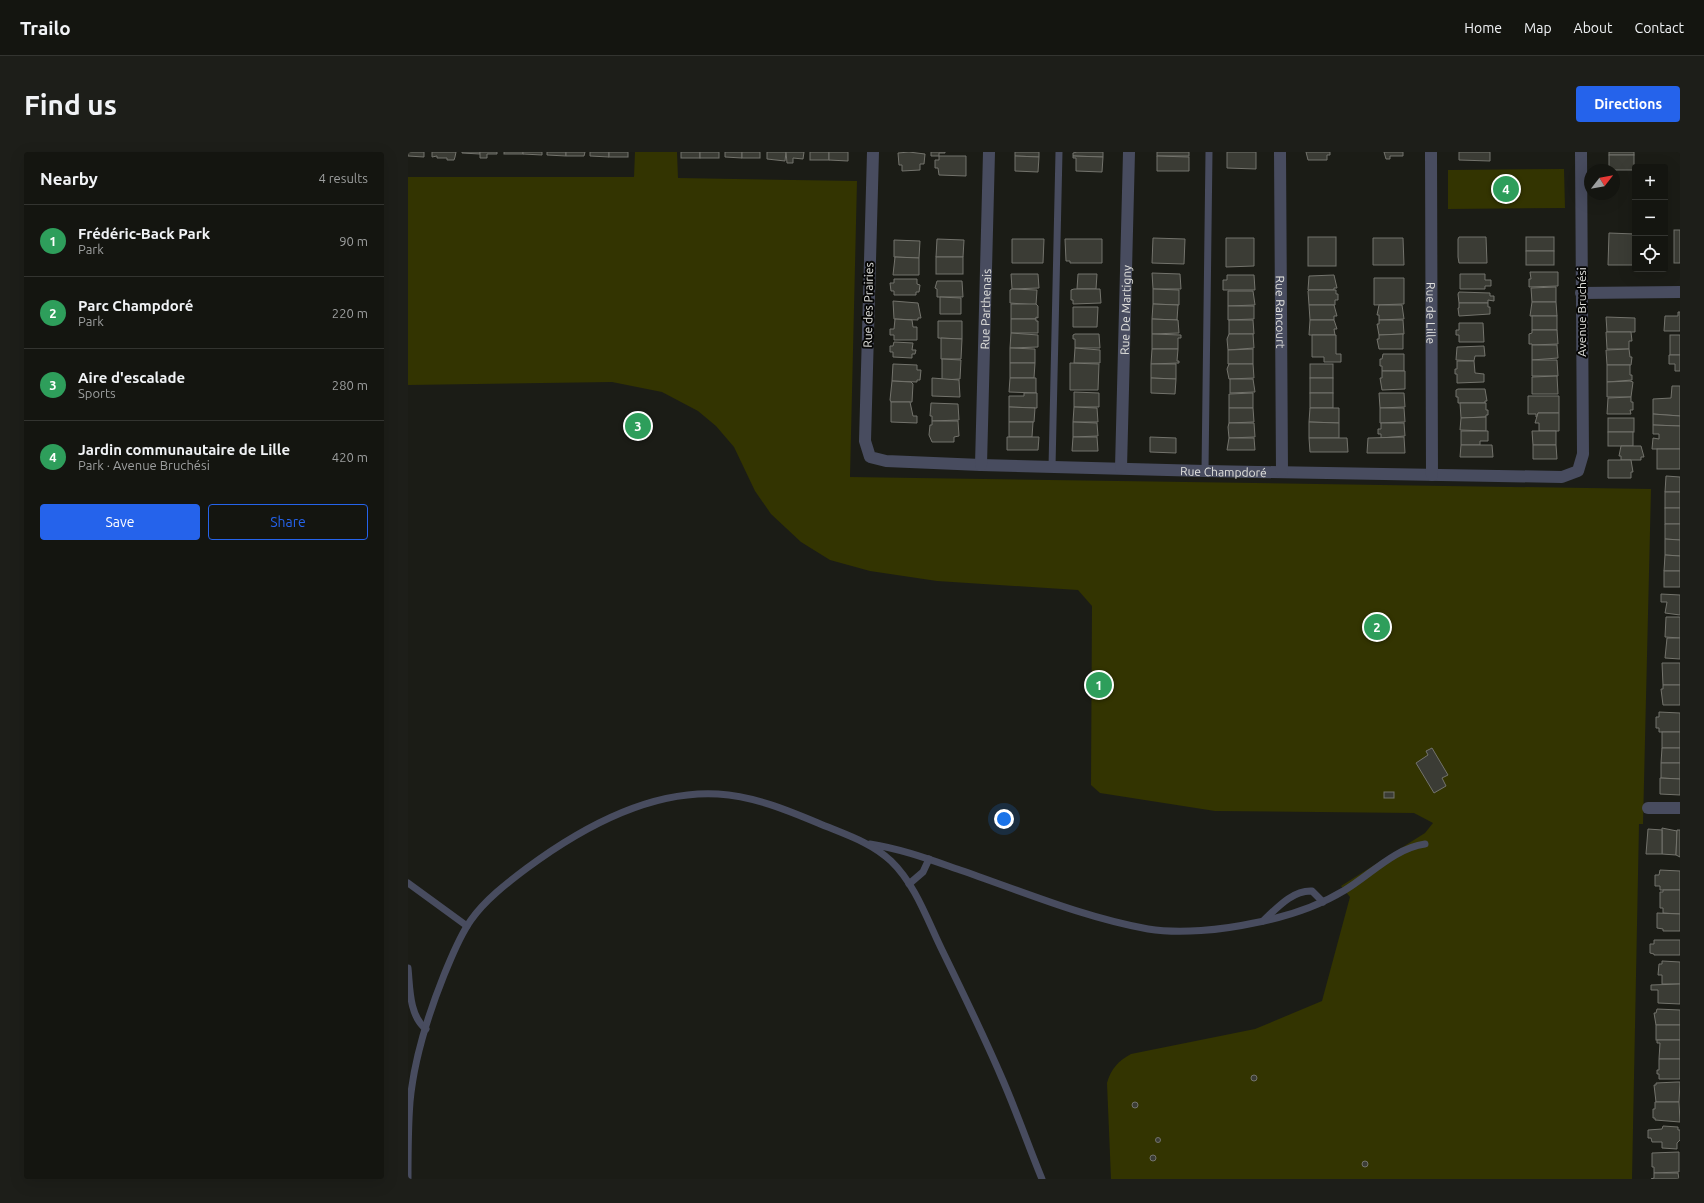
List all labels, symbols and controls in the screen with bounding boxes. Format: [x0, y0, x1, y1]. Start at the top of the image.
text: Trailo [20, 17, 71, 39]
text: Home [1464, 20, 1502, 36]
text: Map [1524, 20, 1552, 36]
text: About [1574, 20, 1613, 36]
text: Contact [1635, 20, 1684, 36]
button: Directions [1576, 86, 1680, 122]
text: Find us [24, 89, 117, 120]
north arrow [1584, 164, 1620, 200]
map controls [1632, 164, 1668, 272]
button: + [1632, 164, 1668, 200]
text: Nearby [40, 169, 98, 188]
text: 4 results [318, 171, 368, 185]
pin: 4 [1493, 174, 1519, 204]
button: − [1632, 200, 1668, 236]
text: Frédéric-Back Park [78, 225, 210, 242]
text: 1 [49, 234, 57, 248]
text: 90 m [339, 234, 368, 248]
button: locate [1632, 236, 1668, 272]
text: Park [78, 242, 104, 256]
street label: Rue des Prairies [861, 262, 875, 348]
street label: Rue De Martigny [1117, 265, 1133, 355]
street label: Avenue Bruchési [1575, 267, 1588, 357]
street label: Rue Parthenais [977, 268, 993, 350]
street label: Rue Rancourt [1274, 275, 1288, 349]
street label: Rue de Lille [1425, 282, 1438, 344]
text: Parc Champdoré [78, 297, 193, 314]
text: 2 [49, 306, 57, 320]
text: 220 m [332, 306, 368, 320]
text: Park [78, 314, 104, 328]
text: Aire d'escalade [78, 369, 185, 386]
text: 3 [49, 378, 57, 392]
text: 280 m [332, 378, 368, 392]
text: Sports [78, 386, 116, 400]
pin: 3 [625, 411, 651, 441]
text: Jardin communautaire de Lille [78, 441, 290, 458]
text: 4 [49, 450, 57, 464]
text: 420 m [332, 450, 368, 464]
text: Park · Avenue Bruchési [78, 458, 210, 472]
street label: Rue Champdoré [1180, 464, 1267, 479]
button: Save [40, 504, 200, 540]
button: Share [208, 504, 368, 540]
pin: 2 [1364, 612, 1390, 642]
pin: 1 [1086, 670, 1112, 700]
your location [994, 809, 1014, 829]

